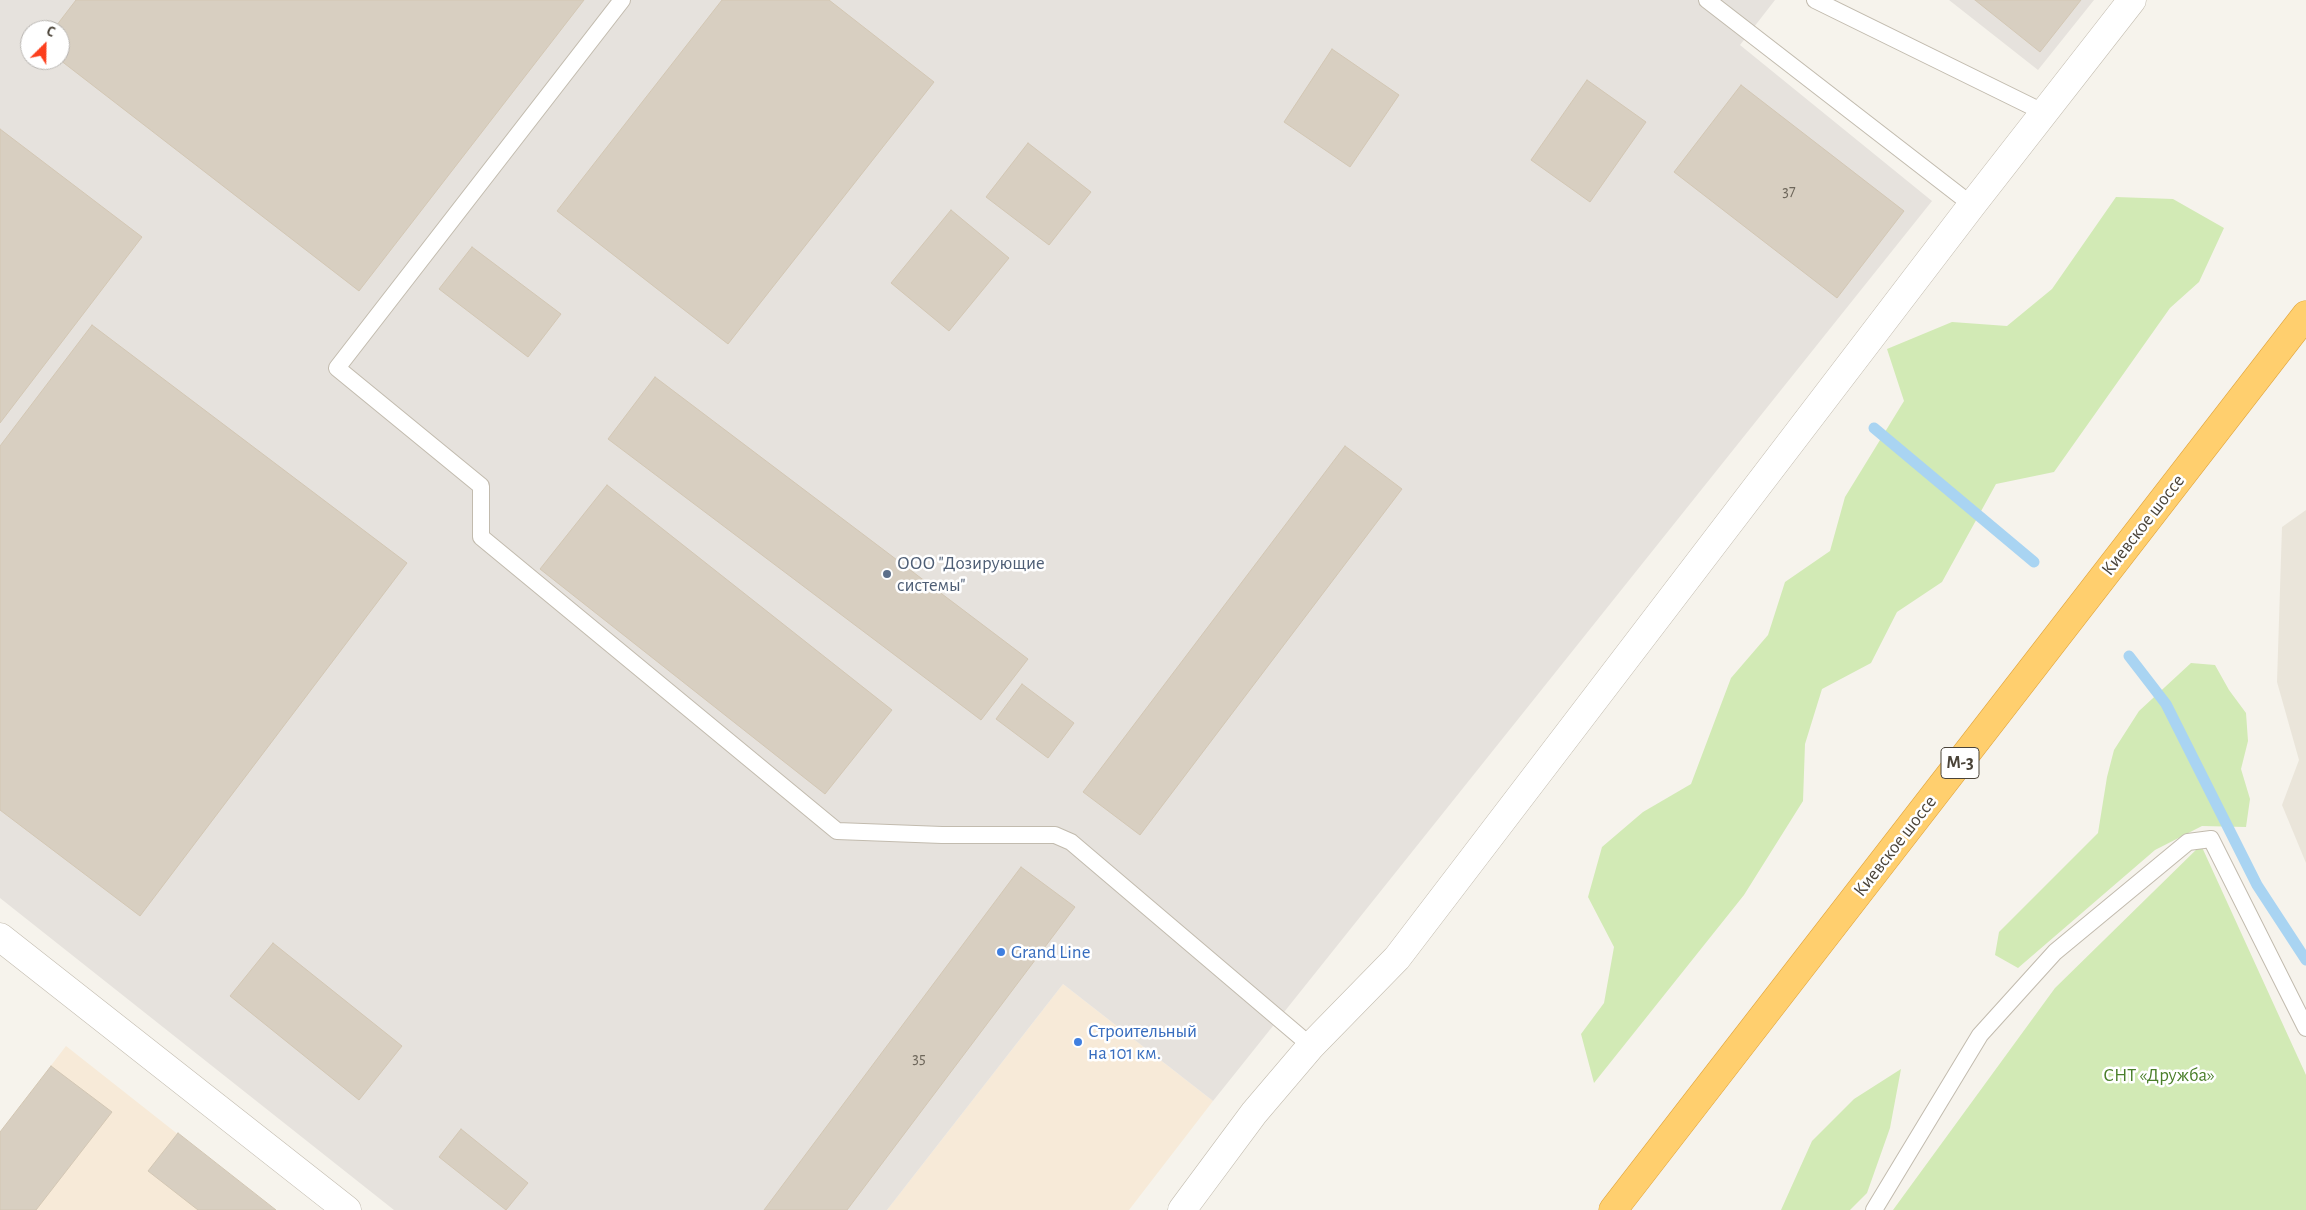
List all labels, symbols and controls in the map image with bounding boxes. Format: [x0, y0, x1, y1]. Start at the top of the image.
north arrow [20, 20, 70, 70]
text: С [44, 24, 57, 40]
house number: 37 [1782, 181, 1796, 201]
street label: Киевское шоссе [2096, 470, 2190, 580]
place label: ООО "Дозирующие системы" [897, 552, 1045, 596]
marker: ООО "Дозирующие системы" [881, 568, 893, 580]
road number: М-3 [1941, 748, 1979, 778]
street label: Киевское шоссе [1848, 791, 1942, 901]
place label: Grand Line [1011, 941, 1090, 963]
marker: Grand Line [995, 946, 1007, 958]
place label: Строительный на 101 км. [1088, 1020, 1197, 1064]
marker: Строительный на 101 км. [1072, 1036, 1084, 1048]
house number: 35 [912, 1048, 926, 1068]
park label: СНТ «Дружба» [2103, 1064, 2215, 1086]

